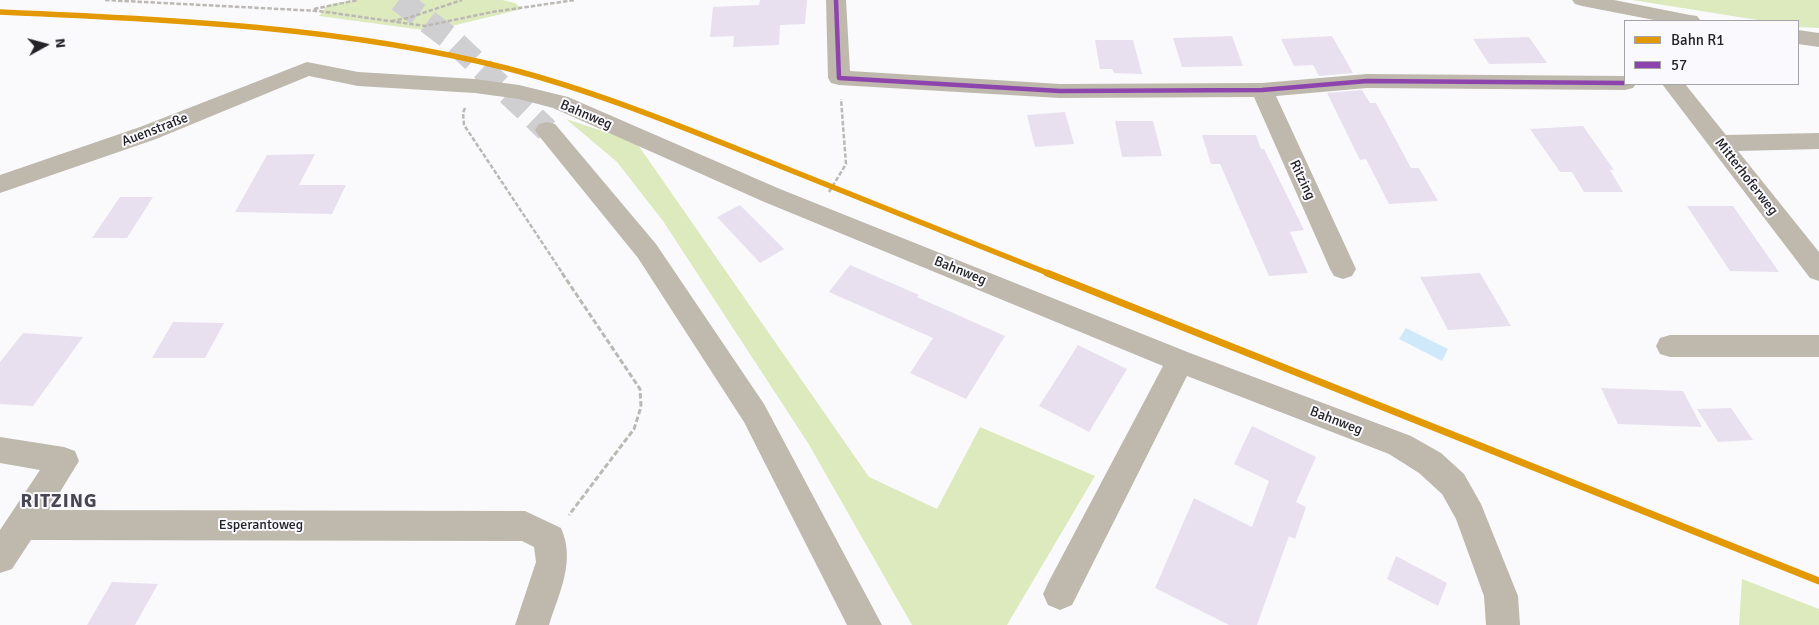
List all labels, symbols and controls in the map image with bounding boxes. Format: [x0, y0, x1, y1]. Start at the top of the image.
north arrow [20, 20, 70, 70]
legend [1624, 20, 1799, 85]
text: Bahn R1 [1671, 31, 1724, 49]
text: N [51, 37, 69, 49]
text: 57 [1671, 56, 1687, 74]
street label: Bahnweg [557, 97, 615, 133]
street label: Auenstraße [119, 110, 191, 150]
street label: Mitterhoferweg [1711, 135, 1781, 219]
street label: Ritzing [1285, 157, 1319, 203]
street label: Bahnweg [931, 253, 989, 289]
street label: Bahnweg [1307, 403, 1365, 439]
district label: RITZING [20, 491, 98, 513]
street label: Esperantoweg [219, 517, 303, 533]

